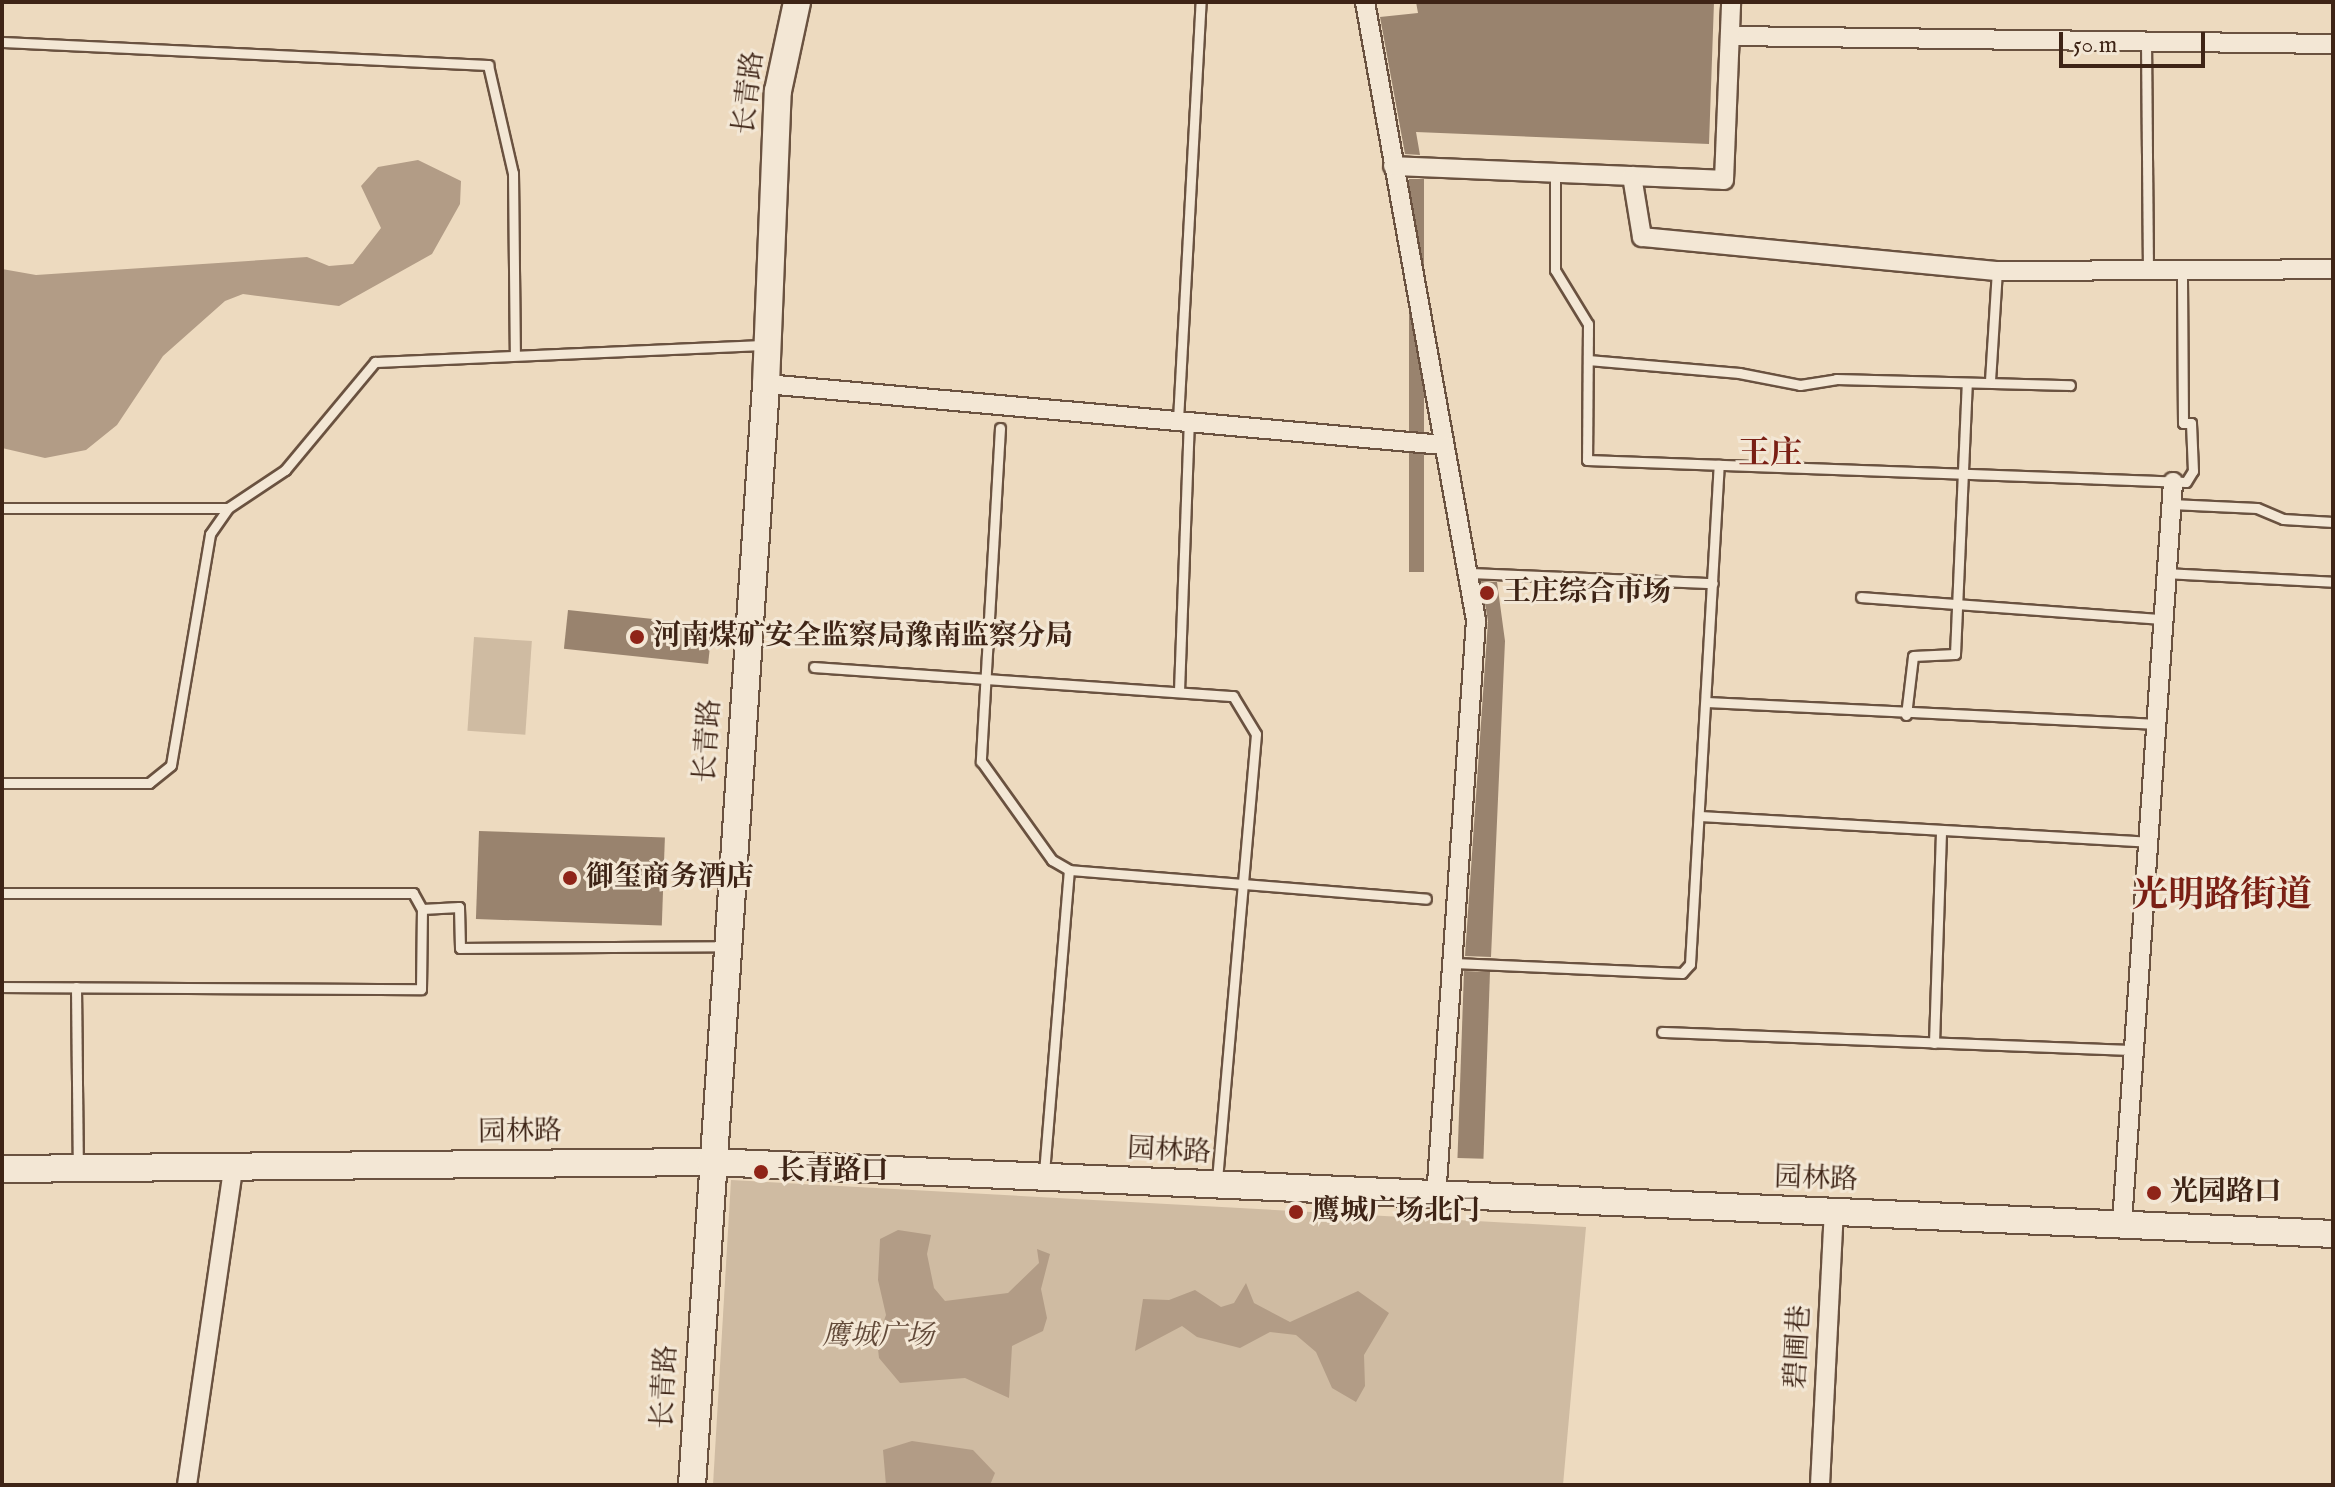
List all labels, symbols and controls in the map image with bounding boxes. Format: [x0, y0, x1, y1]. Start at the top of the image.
scale bar [2063, 16, 2209, 66]
text: 50 m [2073, 30, 2117, 61]
street label: 长青路 [728, 49, 772, 137]
district label: 王庄 [1738, 436, 1802, 474]
place label: 王庄综合市场 [1503, 576, 1671, 610]
marker: 王庄综合市场 [1478, 584, 1496, 602]
place label: 河南煤矿安全监察局豫南监察分局 [653, 620, 1073, 654]
marker: 河南煤矿安全监察局豫南监察分局 [628, 628, 646, 646]
street label: 长青路 [689, 698, 729, 784]
place label: 御玺商务酒店 [586, 861, 754, 895]
marker: 御玺商务酒店 [561, 869, 579, 887]
district label: 光明路街道 [2132, 875, 2312, 919]
street label: 园林路 [478, 1115, 562, 1151]
street label: 园林路 [1126, 1133, 1212, 1171]
place label: 长青路口 [777, 1155, 889, 1189]
street label: 园林路 [1773, 1162, 1859, 1198]
marker: 长青路口 [752, 1163, 770, 1181]
place label: 光园路口 [2170, 1176, 2282, 1210]
marker: 光园路口 [2145, 1184, 2163, 1202]
place label: 鹰城广场北门 [1312, 1195, 1480, 1229]
marker: 鹰城广场北门 [1287, 1203, 1305, 1221]
street label: 碧圃巷 [1780, 1304, 1818, 1390]
park label: 鹰城广场 [822, 1320, 934, 1354]
street label: 长青路 [647, 1344, 685, 1430]

